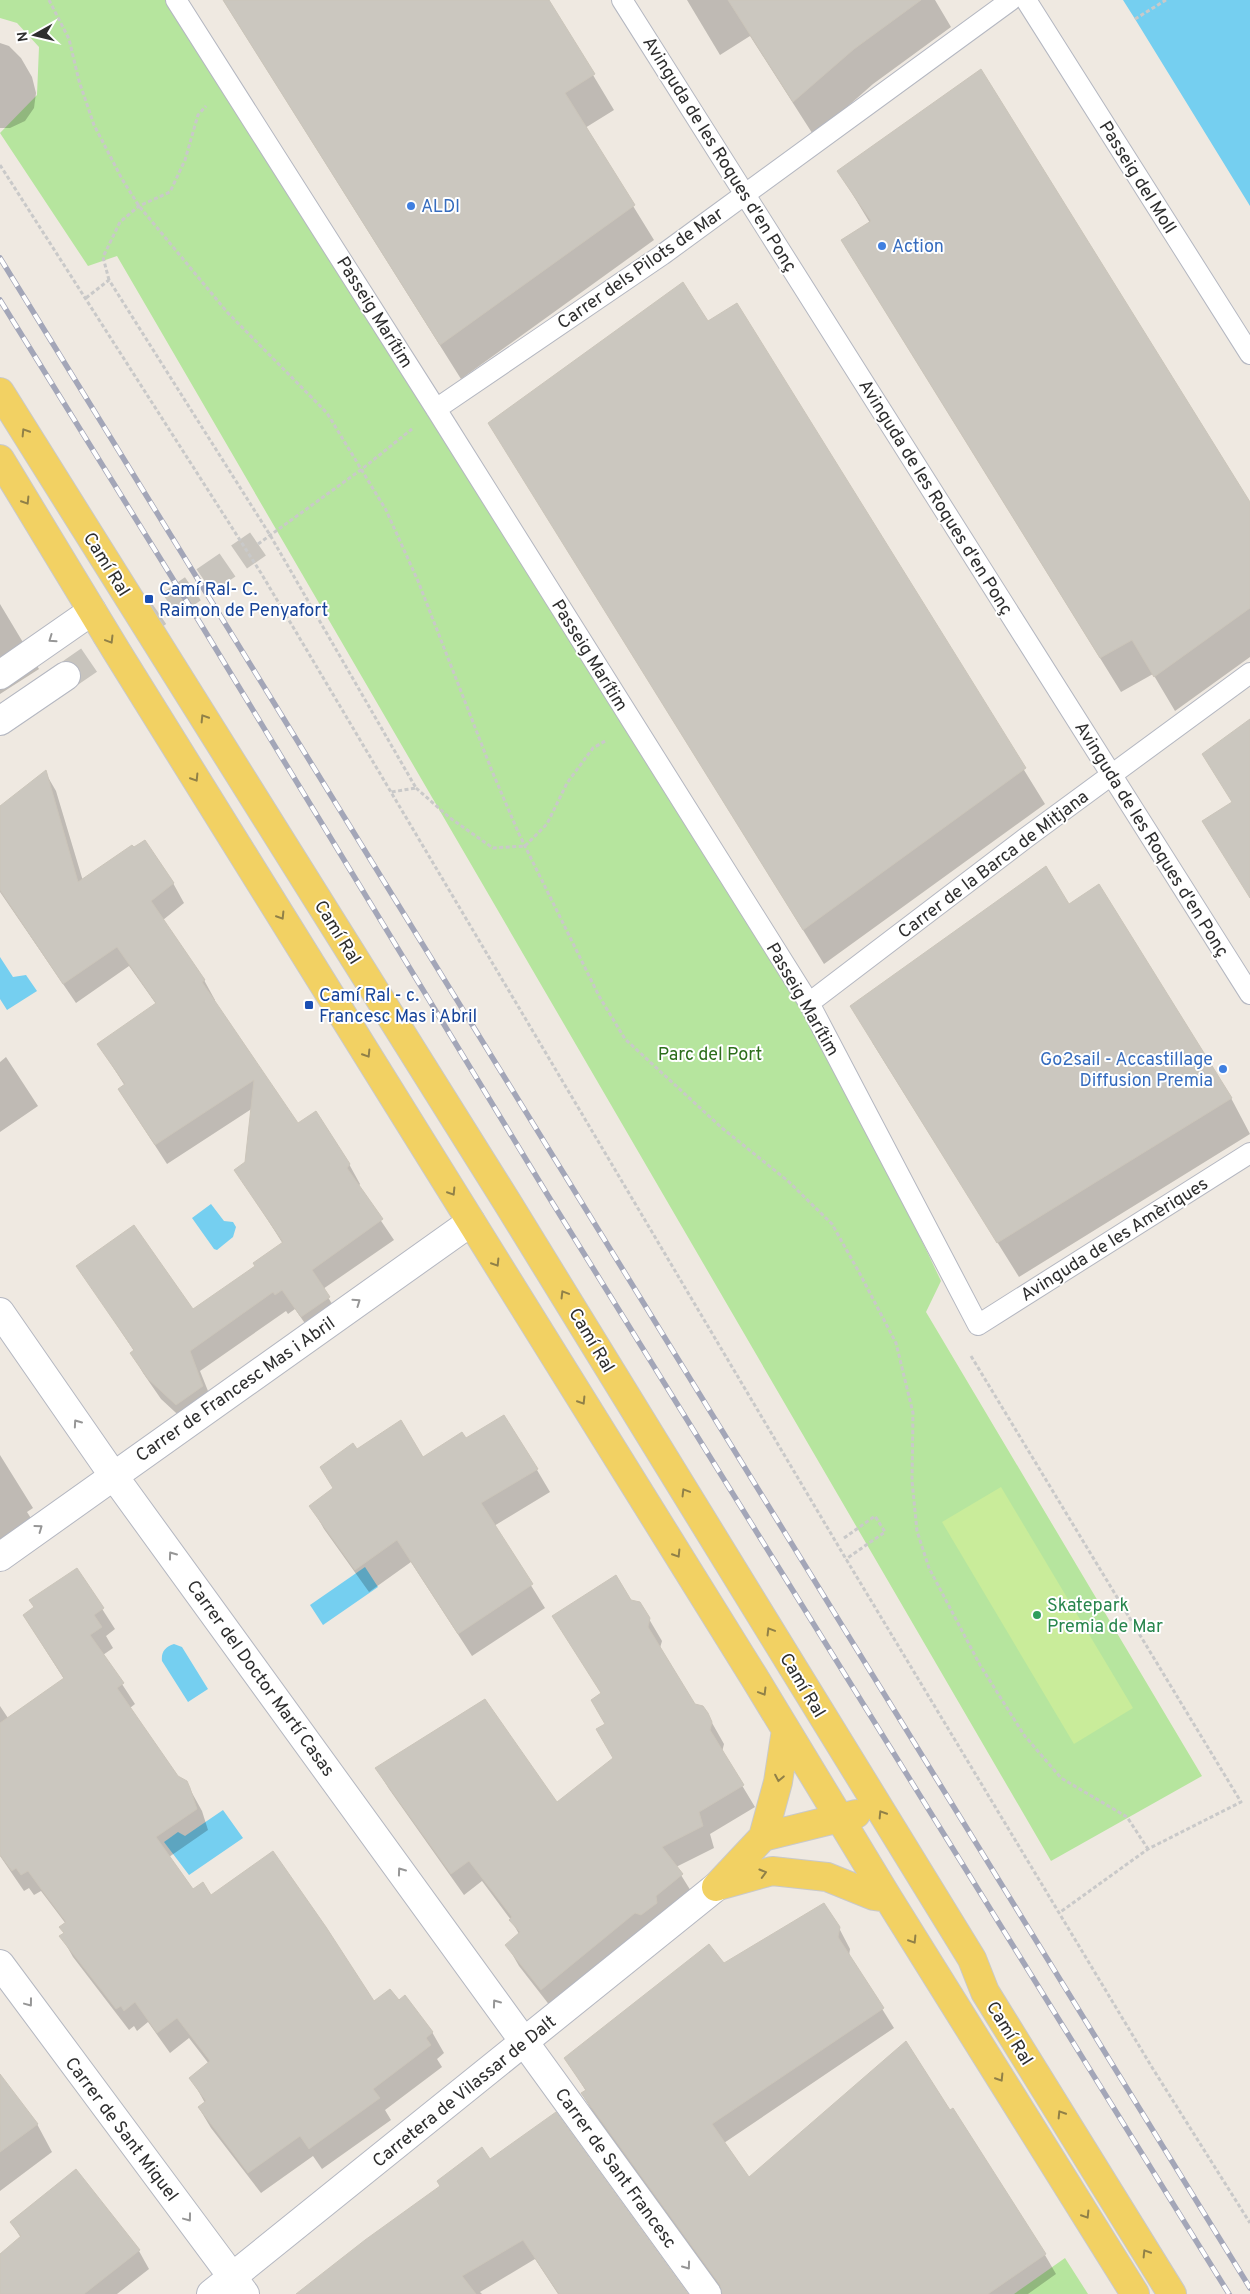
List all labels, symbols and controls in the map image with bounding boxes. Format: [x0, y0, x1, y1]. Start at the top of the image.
north arrow [10, 10, 60, 60]
text: N [14, 30, 33, 43]
street label: Avinguda de les Roques d'en Ponç [636, 33, 801, 277]
street label: Passeig del Moll [1093, 117, 1181, 238]
place label: ALDI [421, 196, 460, 219]
marker: ALDI [405, 200, 417, 212]
street label: Carrer dels Pilots de Mar [553, 203, 728, 335]
place label: Action [892, 236, 944, 259]
marker: Action [876, 240, 888, 252]
street label: Passeig Marítim [330, 253, 417, 373]
street label: Avinguda de les Roques d'en Ponç [852, 376, 1017, 620]
one-way arrow [21, 428, 31, 437]
one-way arrow [20, 495, 29, 504]
street label: Camí Ral [77, 528, 134, 601]
place label: Camí Ral- C. Raimon de Penyafort [159, 579, 328, 623]
marker: Camí Ral- C. Raimon de Penyafort [143, 593, 155, 605]
street label: Passeig Marítim [545, 596, 632, 716]
one-way arrow [48, 633, 58, 642]
one-way arrow [103, 634, 113, 643]
one-way arrow [200, 715, 210, 724]
street label: Avinguda de les Roques d'en Ponç [1068, 718, 1233, 962]
one-way arrow [189, 772, 199, 781]
street label: Carrer de la Barca de Mitjana [894, 786, 1094, 944]
street label: Camí Ral [308, 896, 365, 969]
one-way arrow [275, 911, 285, 920]
street label: Passeig Marítim [760, 939, 843, 1061]
place label: Camí Ral - c. Francesc Mas i Abril [319, 985, 477, 1029]
marker: Camí Ral - c. Francesc Mas i Abril [303, 999, 315, 1011]
park label: Parc del Port [658, 1044, 762, 1067]
one-way arrow [361, 1049, 371, 1058]
place label: Go2sail - Accastillage Diffusion Premia [1040, 1049, 1213, 1093]
marker: Go2sail - Accastillage Diffusion Premia [1217, 1063, 1229, 1075]
street label: Avinguda de les Amèriques [1017, 1173, 1213, 1307]
one-way arrow [446, 1187, 456, 1196]
one-way arrow [490, 1258, 500, 1267]
one-way arrow [560, 1290, 570, 1299]
one-way arrow [351, 1299, 361, 1308]
street label: Camí Ral [562, 1304, 619, 1377]
street label: Carrer de Francesc Mas i Abril [132, 1312, 340, 1468]
one-way arrow [576, 1396, 586, 1405]
one-way arrow [74, 1419, 83, 1429]
one-way arrow [681, 1489, 691, 1498]
one-way arrow [34, 1525, 43, 1534]
one-way arrow [671, 1548, 681, 1557]
one-way arrow [169, 1551, 178, 1561]
street label: Carrer del Doctor Martí Casas [181, 1576, 339, 1782]
place label: Skatepark Premia de Mar [1047, 1595, 1163, 1639]
marker: Skatepark Premia de Mar [1031, 1609, 1043, 1621]
one-way arrow [766, 1627, 776, 1636]
street label: Camí Ral [773, 1649, 830, 1722]
one-way arrow [757, 1686, 767, 1695]
one-way arrow [774, 1774, 784, 1782]
one-way arrow [879, 1811, 888, 1820]
one-way arrow [398, 1868, 406, 1877]
one-way arrow [758, 1869, 767, 1879]
one-way arrow [907, 1934, 917, 1943]
one-way arrow [23, 1997, 32, 2007]
street label: Camí Ral [980, 1997, 1037, 2070]
one-way arrow [493, 1999, 502, 2009]
street label: Carretera de Vilassar de Dalt [369, 2011, 561, 2173]
street label: Carrer de Sant Miquel [59, 2053, 183, 2207]
one-way arrow [993, 2072, 1003, 2081]
street label: Carrer de Sant Francesc [549, 2084, 681, 2254]
one-way arrow [1057, 2111, 1067, 2120]
one-way arrow [1080, 2210, 1089, 2219]
one-way arrow [182, 2212, 191, 2222]
one-way arrow [1143, 2249, 1153, 2258]
one-way arrow [681, 2260, 689, 2269]

